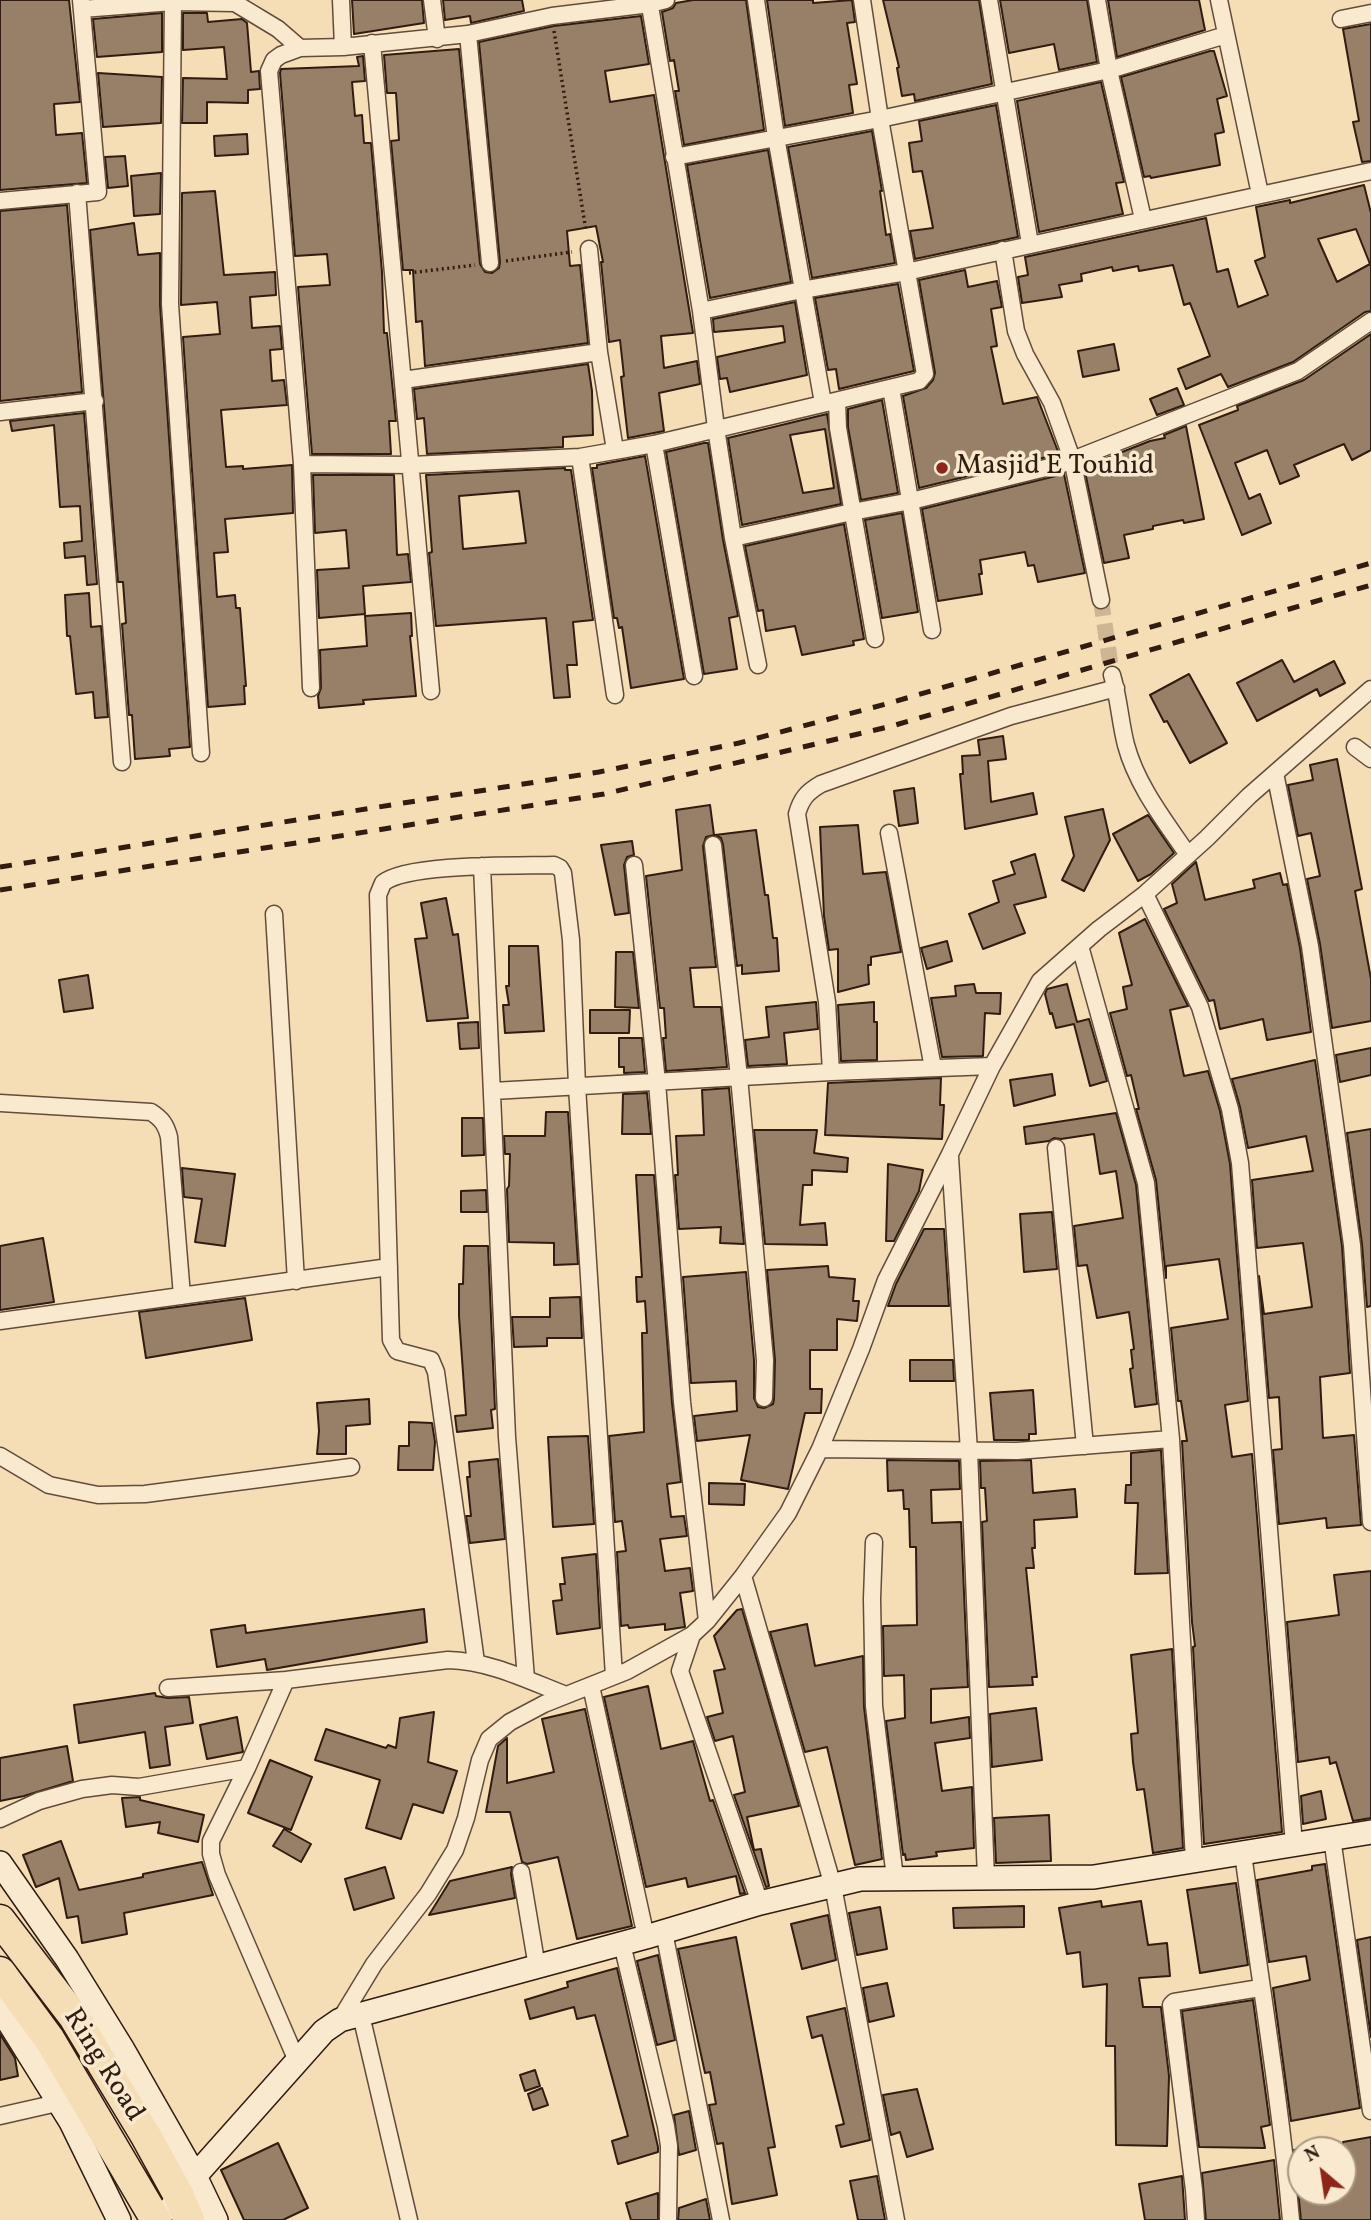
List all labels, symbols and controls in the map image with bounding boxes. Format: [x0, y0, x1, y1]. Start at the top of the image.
place label: Masjid E Touhid [956, 451, 1154, 485]
marker: Masjid E Touhid [934, 460, 950, 476]
street label: Ring Road [54, 2003, 150, 2129]
north arrow [1287, 2136, 1357, 2206]
text: N [1300, 2140, 1325, 2169]

